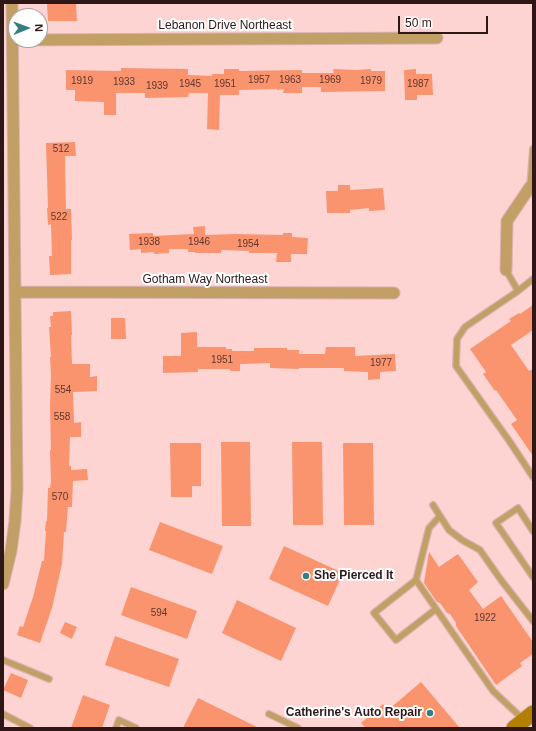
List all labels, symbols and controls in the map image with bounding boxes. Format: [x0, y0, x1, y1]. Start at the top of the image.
north arrow [8, 8, 48, 48]
scale bar [400, 8, 490, 34]
text: 50 m [405, 16, 432, 30]
street label: Lebanon Drive Northeast [158, 19, 292, 33]
text: N [33, 24, 45, 32]
house number: 1957 [248, 74, 270, 86]
house number: 1963 [279, 74, 301, 86]
house number: 1969 [319, 74, 341, 86]
house number: 1919 [71, 75, 93, 87]
house number: 1979 [360, 75, 382, 87]
house number: 1933 [113, 76, 135, 88]
house number: 1945 [179, 78, 201, 90]
house number: 1951 [214, 78, 236, 90]
house number: 1987 [407, 78, 429, 90]
house number: 1939 [146, 80, 168, 92]
house number: 512 [53, 143, 69, 155]
house number: 522 [51, 211, 67, 223]
house number: 1938 [138, 236, 160, 248]
house number: 1946 [188, 236, 210, 248]
house number: 1954 [237, 238, 259, 250]
street label: Gotham Way Northeast [143, 273, 267, 287]
house number: 1951 [211, 354, 233, 366]
house number: 1977 [370, 357, 392, 369]
house number: 554 [55, 384, 71, 396]
house number: 558 [54, 411, 70, 423]
house number: 570 [52, 491, 68, 503]
place label: She Pierced It [314, 569, 393, 583]
marker: She Pierced It [301, 571, 311, 581]
house number: 594 [151, 607, 167, 619]
house number: 1922 [474, 612, 496, 624]
place label: Catherine's Auto Repair [286, 706, 422, 720]
marker: Catherine's Auto Repair [425, 708, 435, 718]

